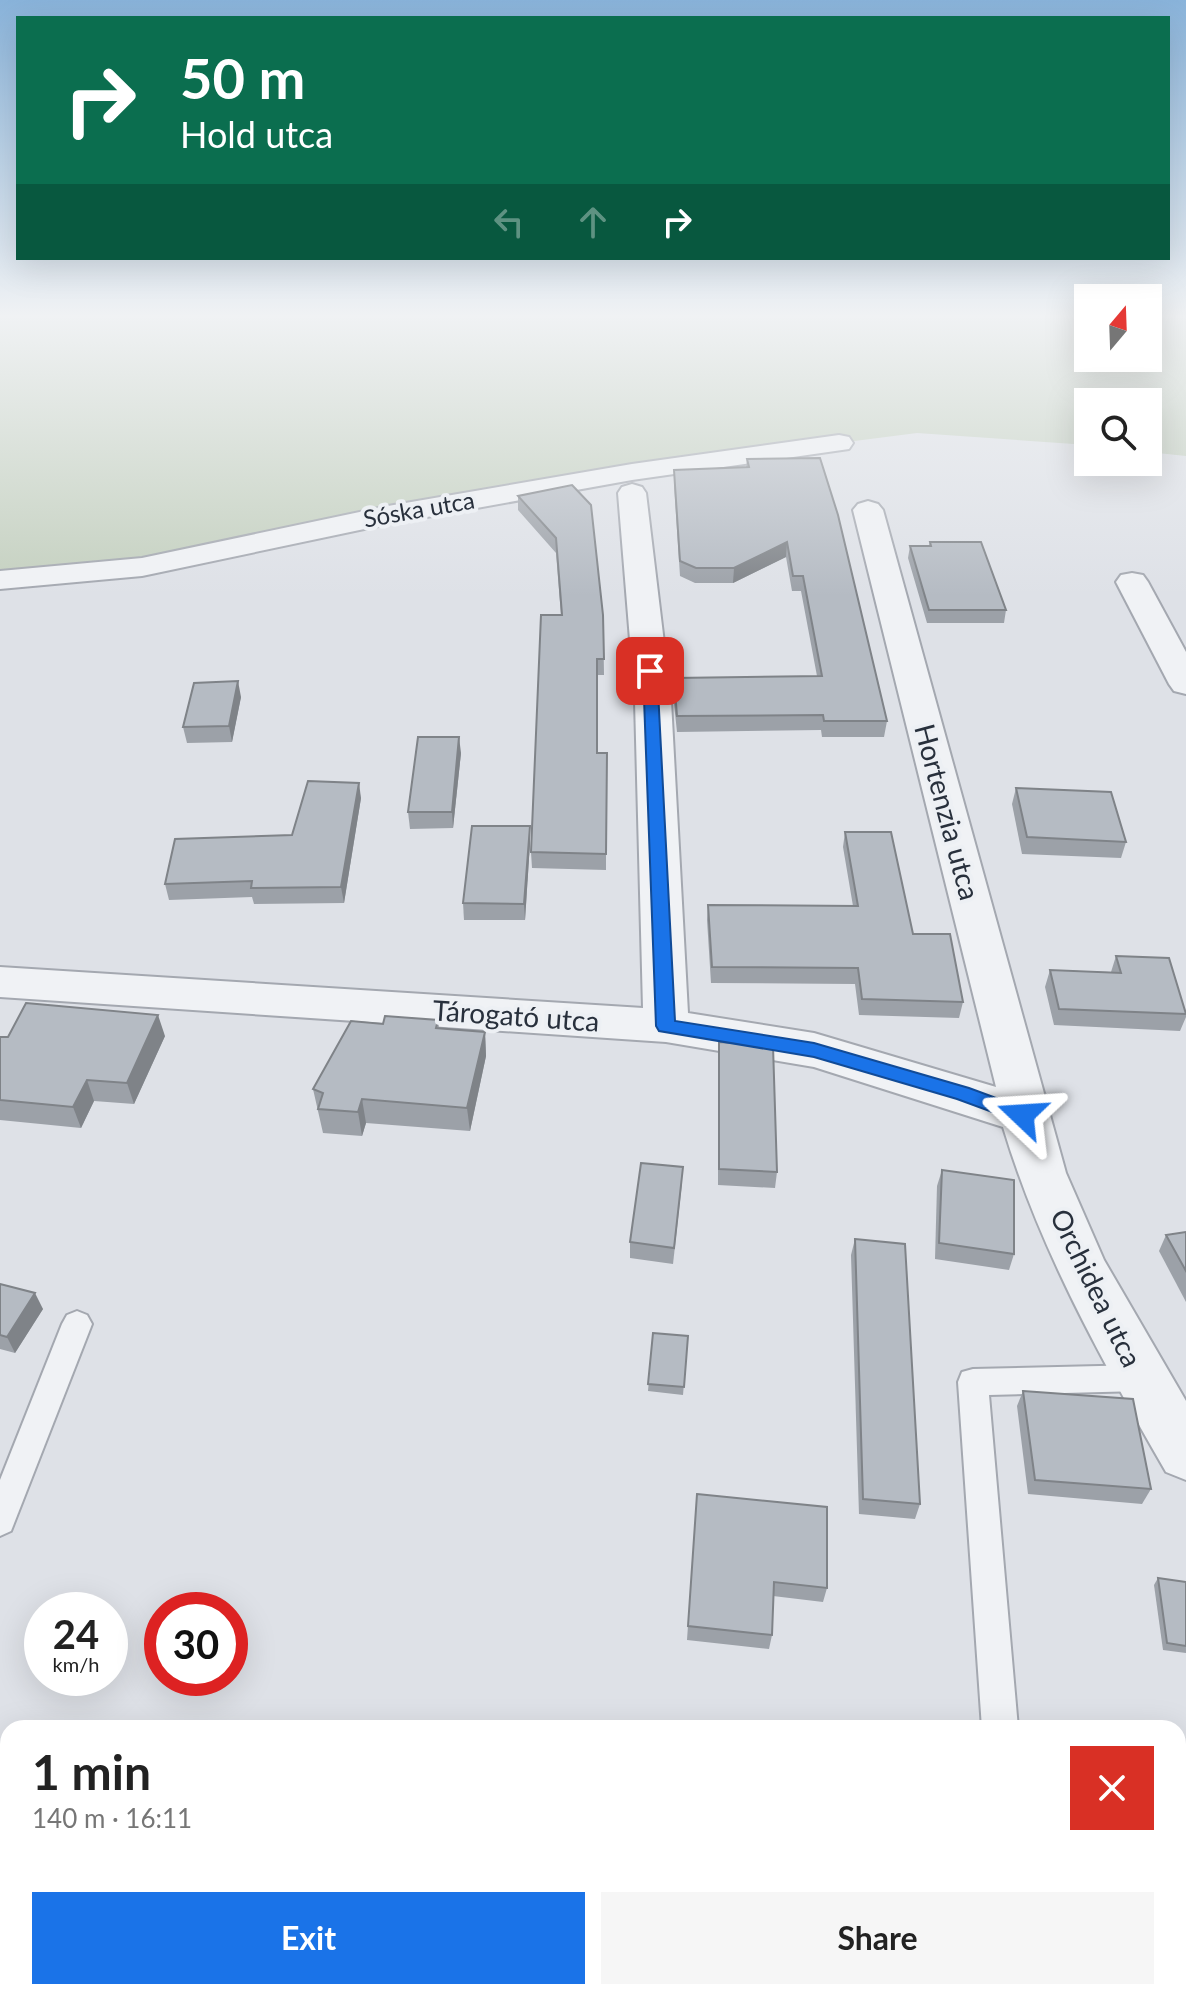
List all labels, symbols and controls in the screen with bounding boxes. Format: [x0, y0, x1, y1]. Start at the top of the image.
text: 50 m [180, 44, 305, 111]
icon: right [48, 48, 152, 152]
text: Hold utca [180, 112, 333, 156]
icon: left [487, 200, 531, 244]
icon: ahead [571, 200, 615, 244]
icon: right [655, 200, 699, 244]
north arrow [1074, 284, 1162, 372]
map controls [1074, 284, 1162, 476]
button: search [1074, 388, 1162, 476]
street label: Sóska utca [361, 484, 477, 533]
pin [616, 637, 684, 705]
icon: arrive [628, 649, 672, 693]
street label: Hortenzia utca [908, 720, 988, 903]
street label: Tárogató utca [432, 992, 600, 1038]
position arrow [980, 1073, 1064, 1157]
street label: Orchidea utca [1044, 1203, 1150, 1372]
speed limit sign: 30 [144, 1592, 248, 1696]
text: 24 [53, 1610, 99, 1658]
text: km/h [53, 1652, 99, 1676]
text: 1 min [32, 1743, 151, 1800]
button: close [1070, 1746, 1154, 1830]
text: 140 m · 16:11 [32, 1802, 192, 1834]
button: Exit [32, 1892, 585, 1984]
button: Share [601, 1892, 1154, 1984]

